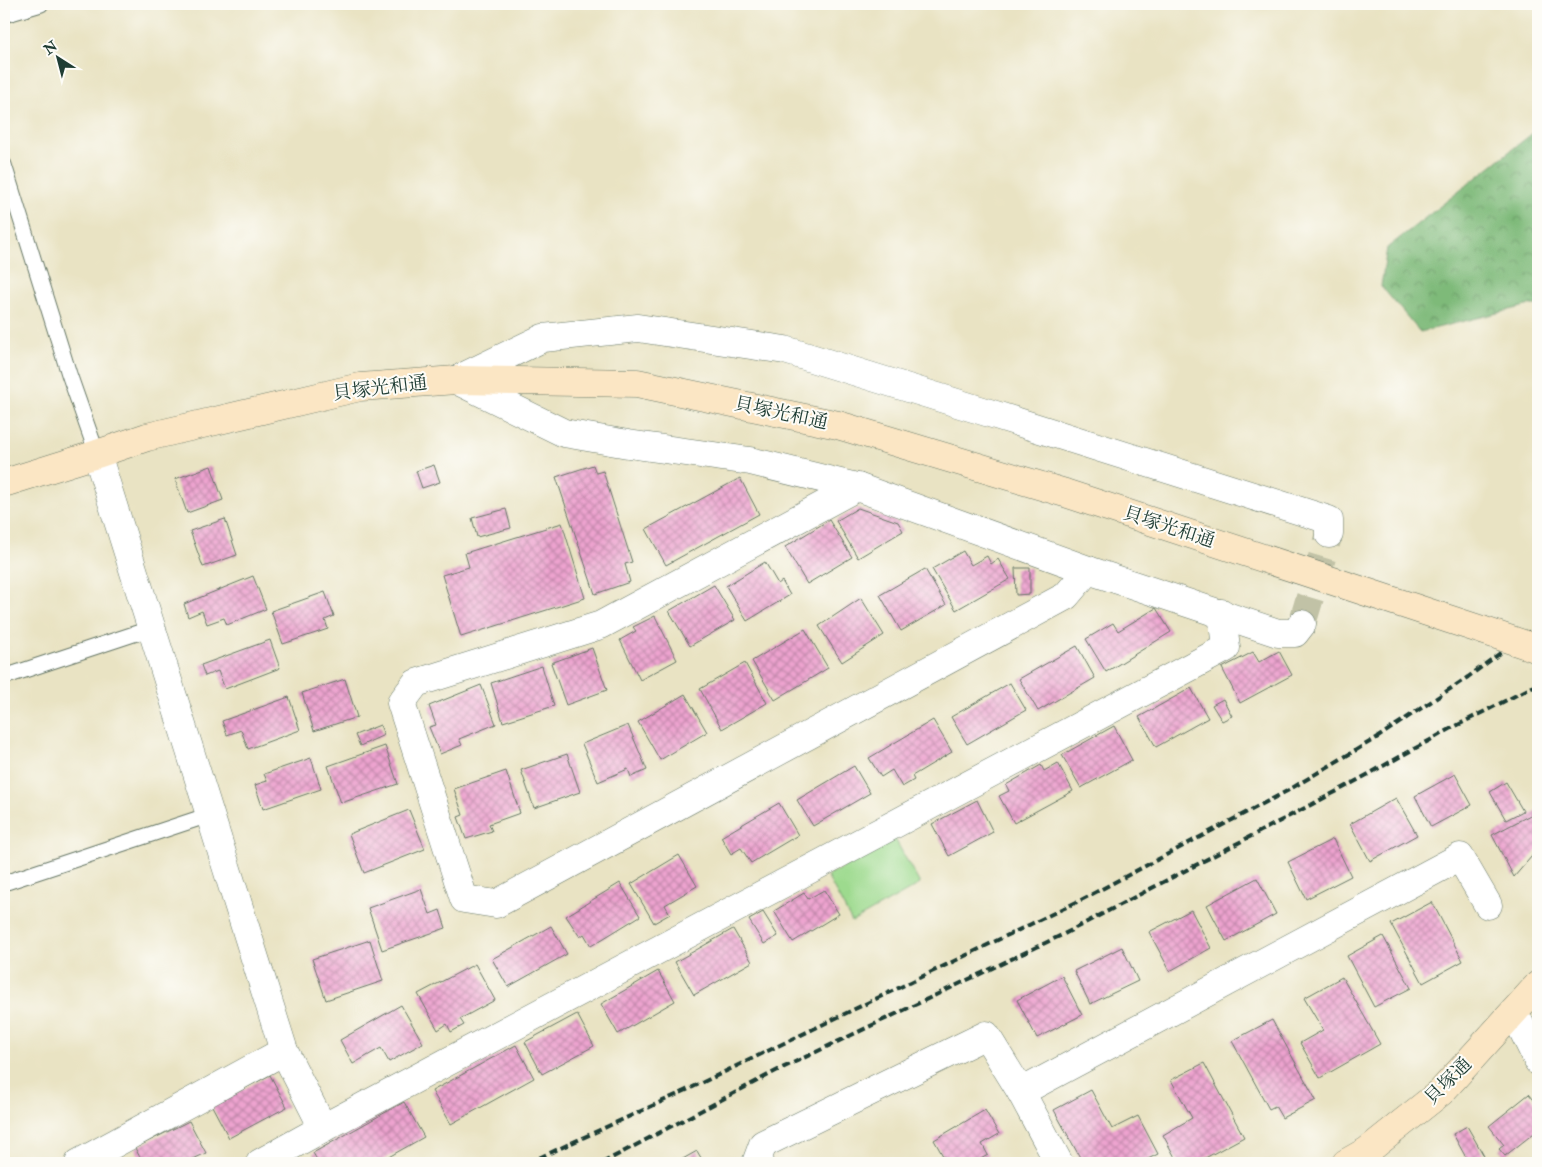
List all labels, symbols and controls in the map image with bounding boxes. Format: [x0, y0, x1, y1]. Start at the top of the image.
north arrow [32, 32, 82, 82]
text: N [40, 37, 61, 59]
street label: 貝塚光和通 [331, 370, 429, 406]
street label: 貝塚光和通 [732, 391, 830, 435]
street label: 貝塚光和通 [1120, 501, 1218, 553]
street label: 貝塚通 [1419, 1052, 1477, 1110]

